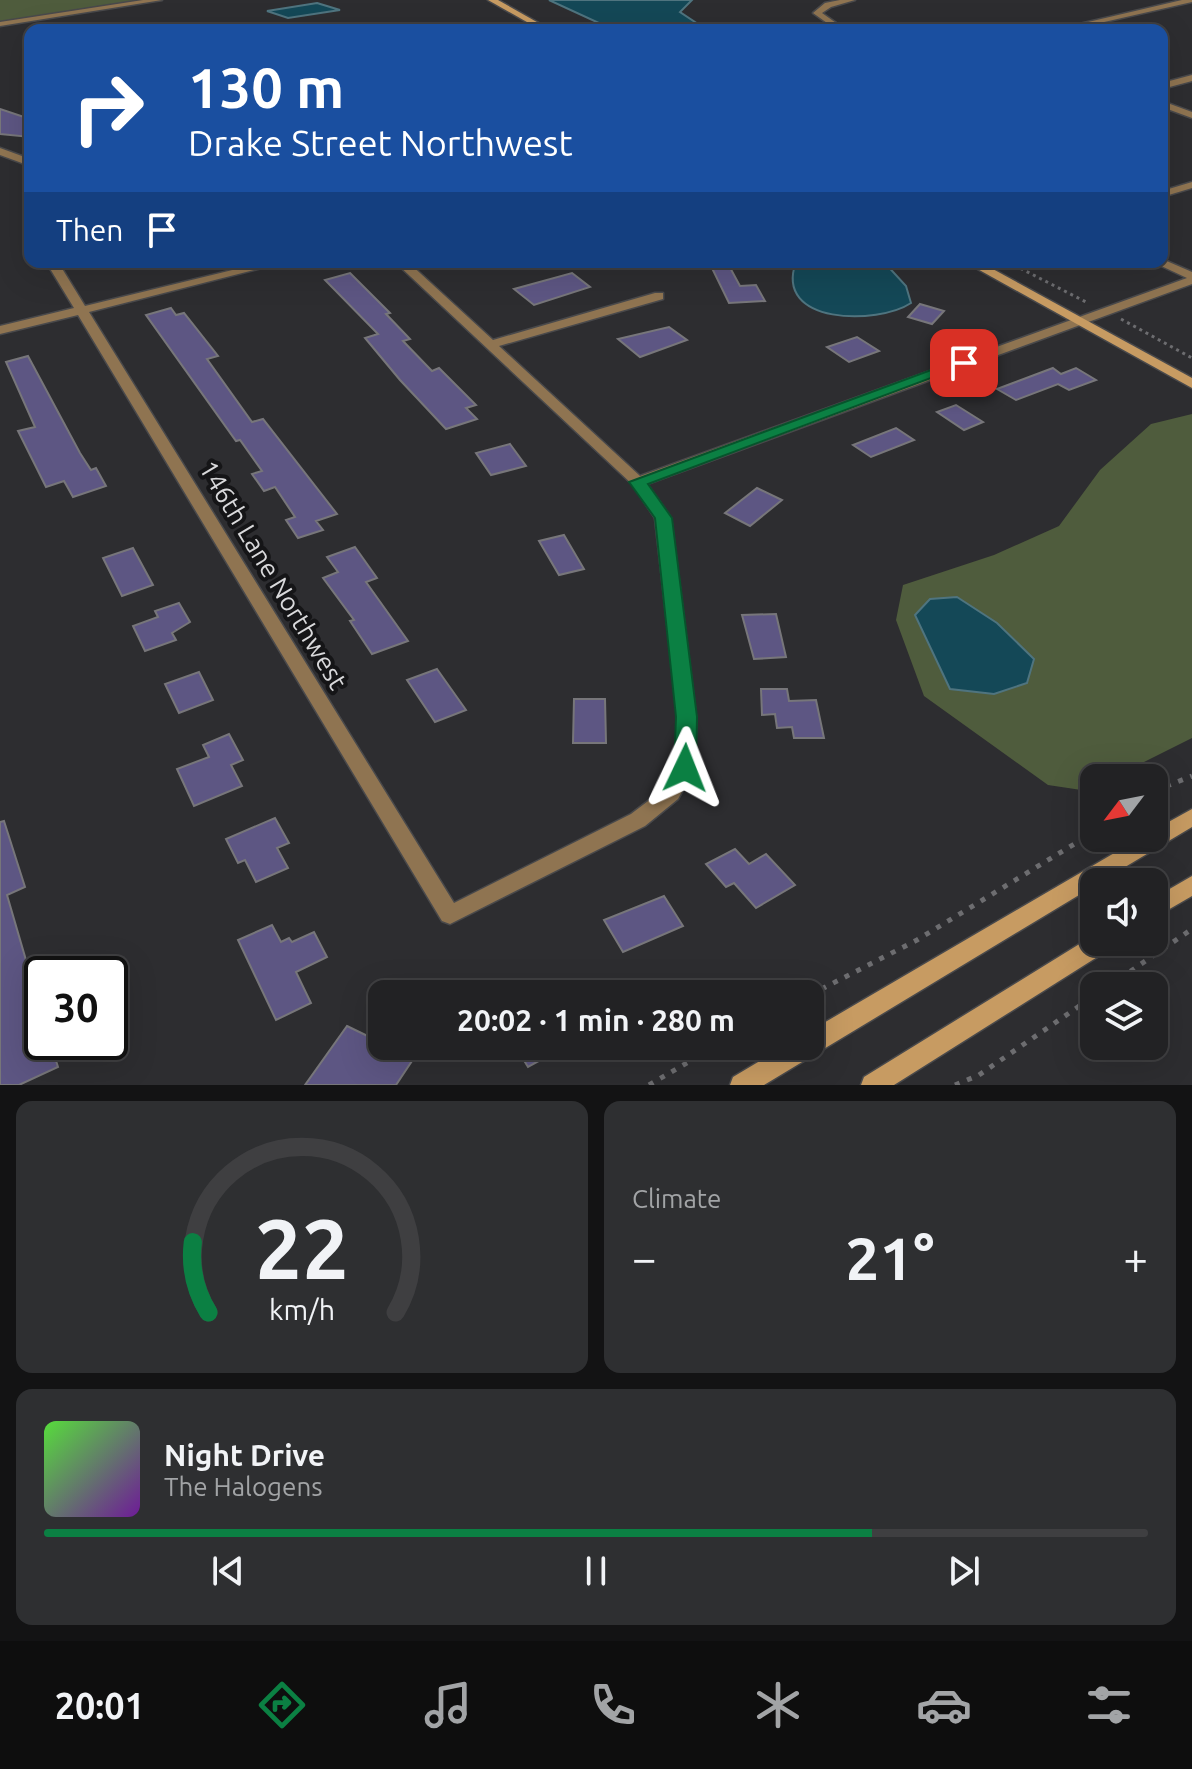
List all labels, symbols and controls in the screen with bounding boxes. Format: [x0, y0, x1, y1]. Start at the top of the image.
icon: right [56, 56, 160, 160]
text: 130 m [188, 56, 344, 119]
text: Drake Street Northwest [188, 122, 573, 163]
icon: arrive [140, 208, 184, 252]
text: Then [56, 213, 124, 247]
pin [930, 329, 998, 397]
icon: arrive [942, 341, 986, 385]
street label: 146th Lane Northwest [194, 455, 353, 694]
position arrow [643, 726, 727, 810]
north arrow [1080, 764, 1168, 852]
map controls [1080, 764, 1168, 1060]
button: sound [1080, 868, 1168, 956]
speed limit sign: 30 [24, 956, 128, 1060]
button: layers [1080, 972, 1168, 1060]
text: 20:02 · 1 min · 280 m [457, 1003, 735, 1037]
text: Climate [632, 1184, 721, 1213]
text: 22 [255, 1201, 349, 1295]
text: 21° [846, 1224, 934, 1291]
text: − [632, 1233, 657, 1282]
text: + [1123, 1233, 1148, 1282]
text: km/h [269, 1293, 335, 1325]
text: Night Drive [164, 1438, 325, 1472]
text: The Halogens [164, 1472, 323, 1501]
icon: previous [206, 1549, 250, 1593]
icon: pause [574, 1549, 618, 1593]
icon: next [942, 1549, 986, 1593]
icon: directions [254, 1677, 310, 1733]
icon: music [420, 1677, 476, 1733]
icon: phone [585, 1677, 641, 1733]
icon: climate [750, 1677, 806, 1733]
icon: car [916, 1677, 972, 1733]
icon: filters [1081, 1677, 1137, 1733]
text: 20:01 [55, 1685, 145, 1726]

